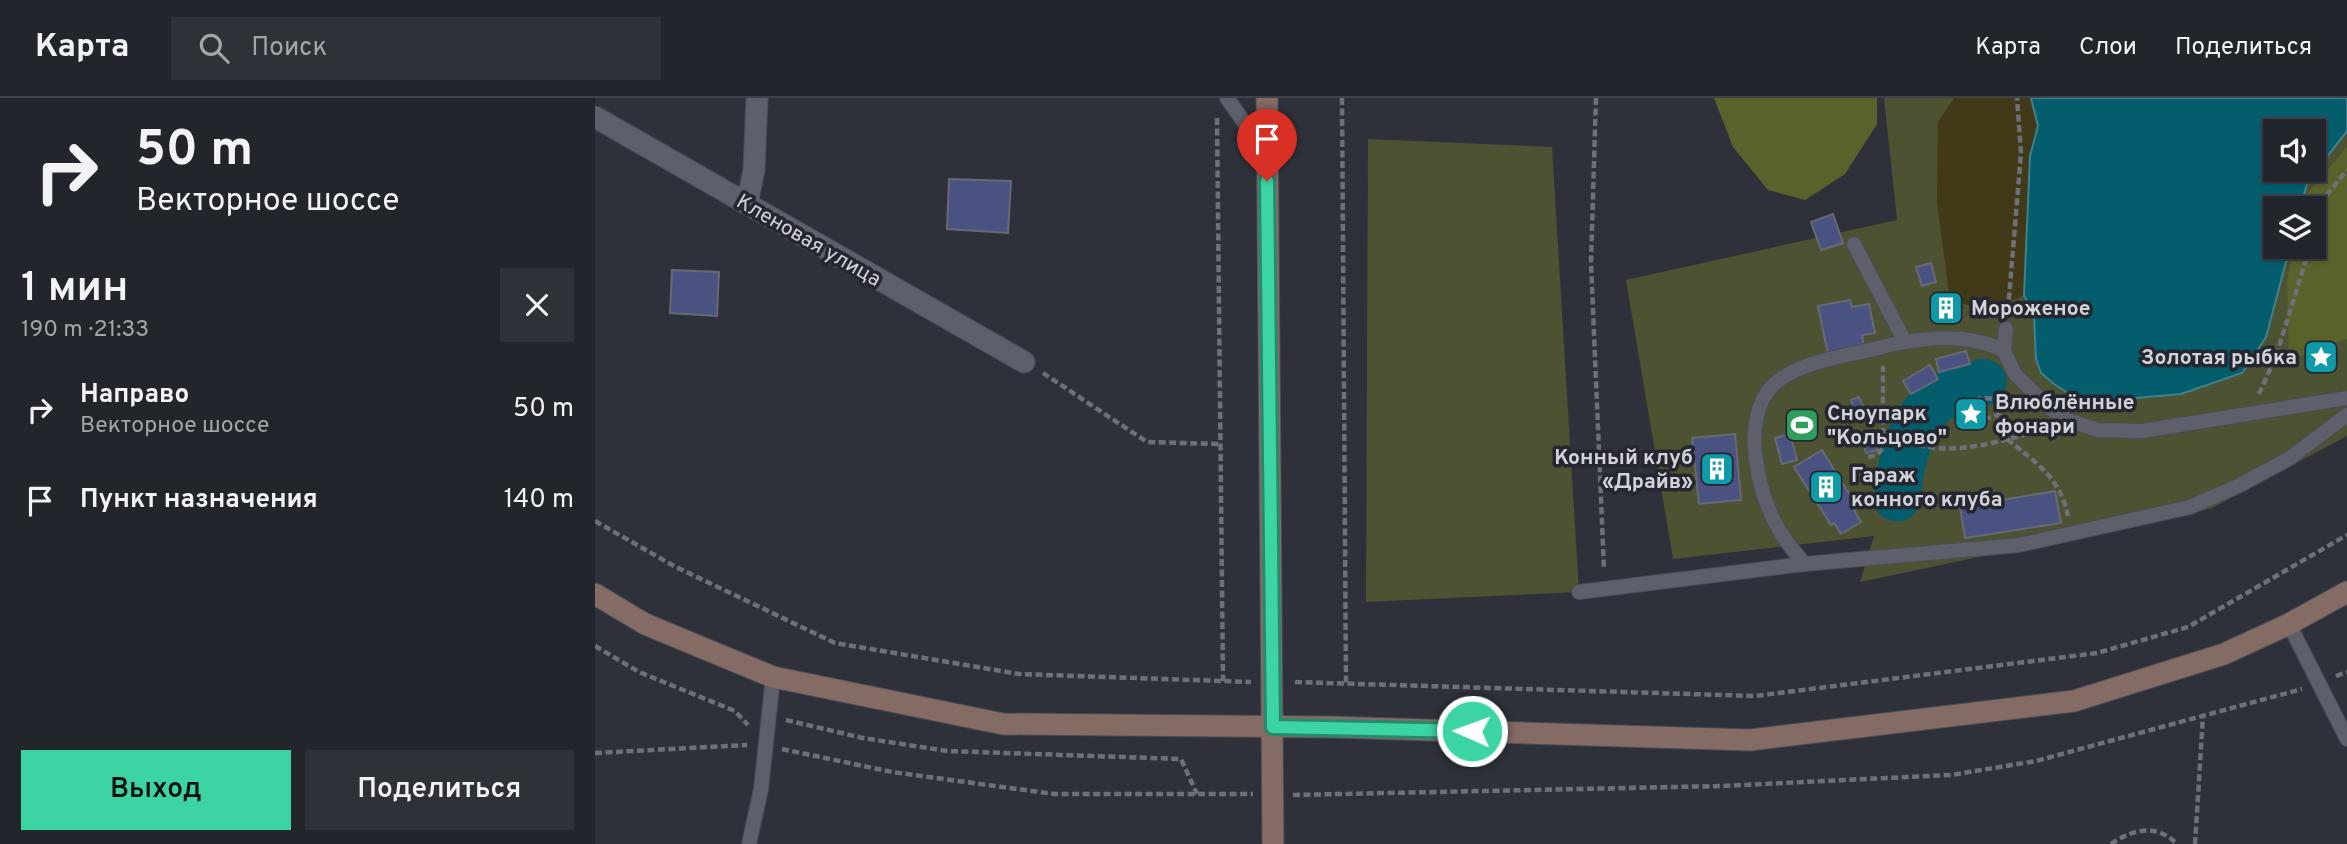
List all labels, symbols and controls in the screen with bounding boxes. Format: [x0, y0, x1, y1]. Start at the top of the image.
search box [171, 17, 661, 80]
text: Карта [35, 27, 129, 69]
icon: search [195, 29, 233, 67]
text: Поиск [251, 32, 327, 65]
text: Карта [1975, 33, 2041, 63]
text: Слои [2079, 33, 2137, 63]
text: Поделиться [2175, 33, 2312, 63]
pin [1237, 109, 1297, 181]
map controls [2263, 119, 2326, 259]
button: sound [2263, 119, 2326, 182]
icon: arrive [1248, 120, 1286, 158]
text: 50 m [136, 121, 253, 183]
icon: right [21, 126, 112, 217]
text: Векторное шоссе [136, 182, 399, 222]
street label: Кленовая улица [731, 189, 885, 294]
button: layers [2263, 196, 2326, 259]
text: 1 мин [21, 263, 128, 316]
button: close [500, 268, 574, 342]
building icon: Мороженое [1927, 289, 1965, 327]
place label: Мороженое [1971, 296, 2090, 323]
text: 190 m · 21:33 [21, 316, 149, 345]
place icon: Золотая рыбка [2302, 338, 2340, 376]
place label: Золотая рыбка [2141, 345, 2297, 372]
text: Направо [80, 379, 189, 412]
place label: Влюблённые фонари [1995, 390, 2134, 441]
icon: right [21, 391, 59, 429]
text: 50 m [513, 393, 574, 426]
place icon: Влюблённые фонари [1952, 395, 1990, 433]
place label: Сноупарк "Кольцово" [1827, 401, 1947, 452]
sports icon: Сноупарк "Кольцово" [1783, 406, 1821, 444]
text: Векторное шоссе [80, 412, 269, 441]
place label: Конный клуб «Драйв» [1554, 445, 1693, 496]
building icon: Конный клуб «Драйв» [1698, 450, 1736, 488]
place label: Гараж конного клуба [1851, 463, 2002, 514]
building icon: Гараж конного клуба [1807, 468, 1845, 506]
icon: arrive [21, 482, 59, 520]
text: Пункт назначения [80, 484, 318, 517]
text: 140 m [504, 484, 574, 517]
position arrow [1435, 694, 1509, 768]
button: Выход [21, 750, 291, 830]
button: Поделиться [305, 750, 574, 830]

